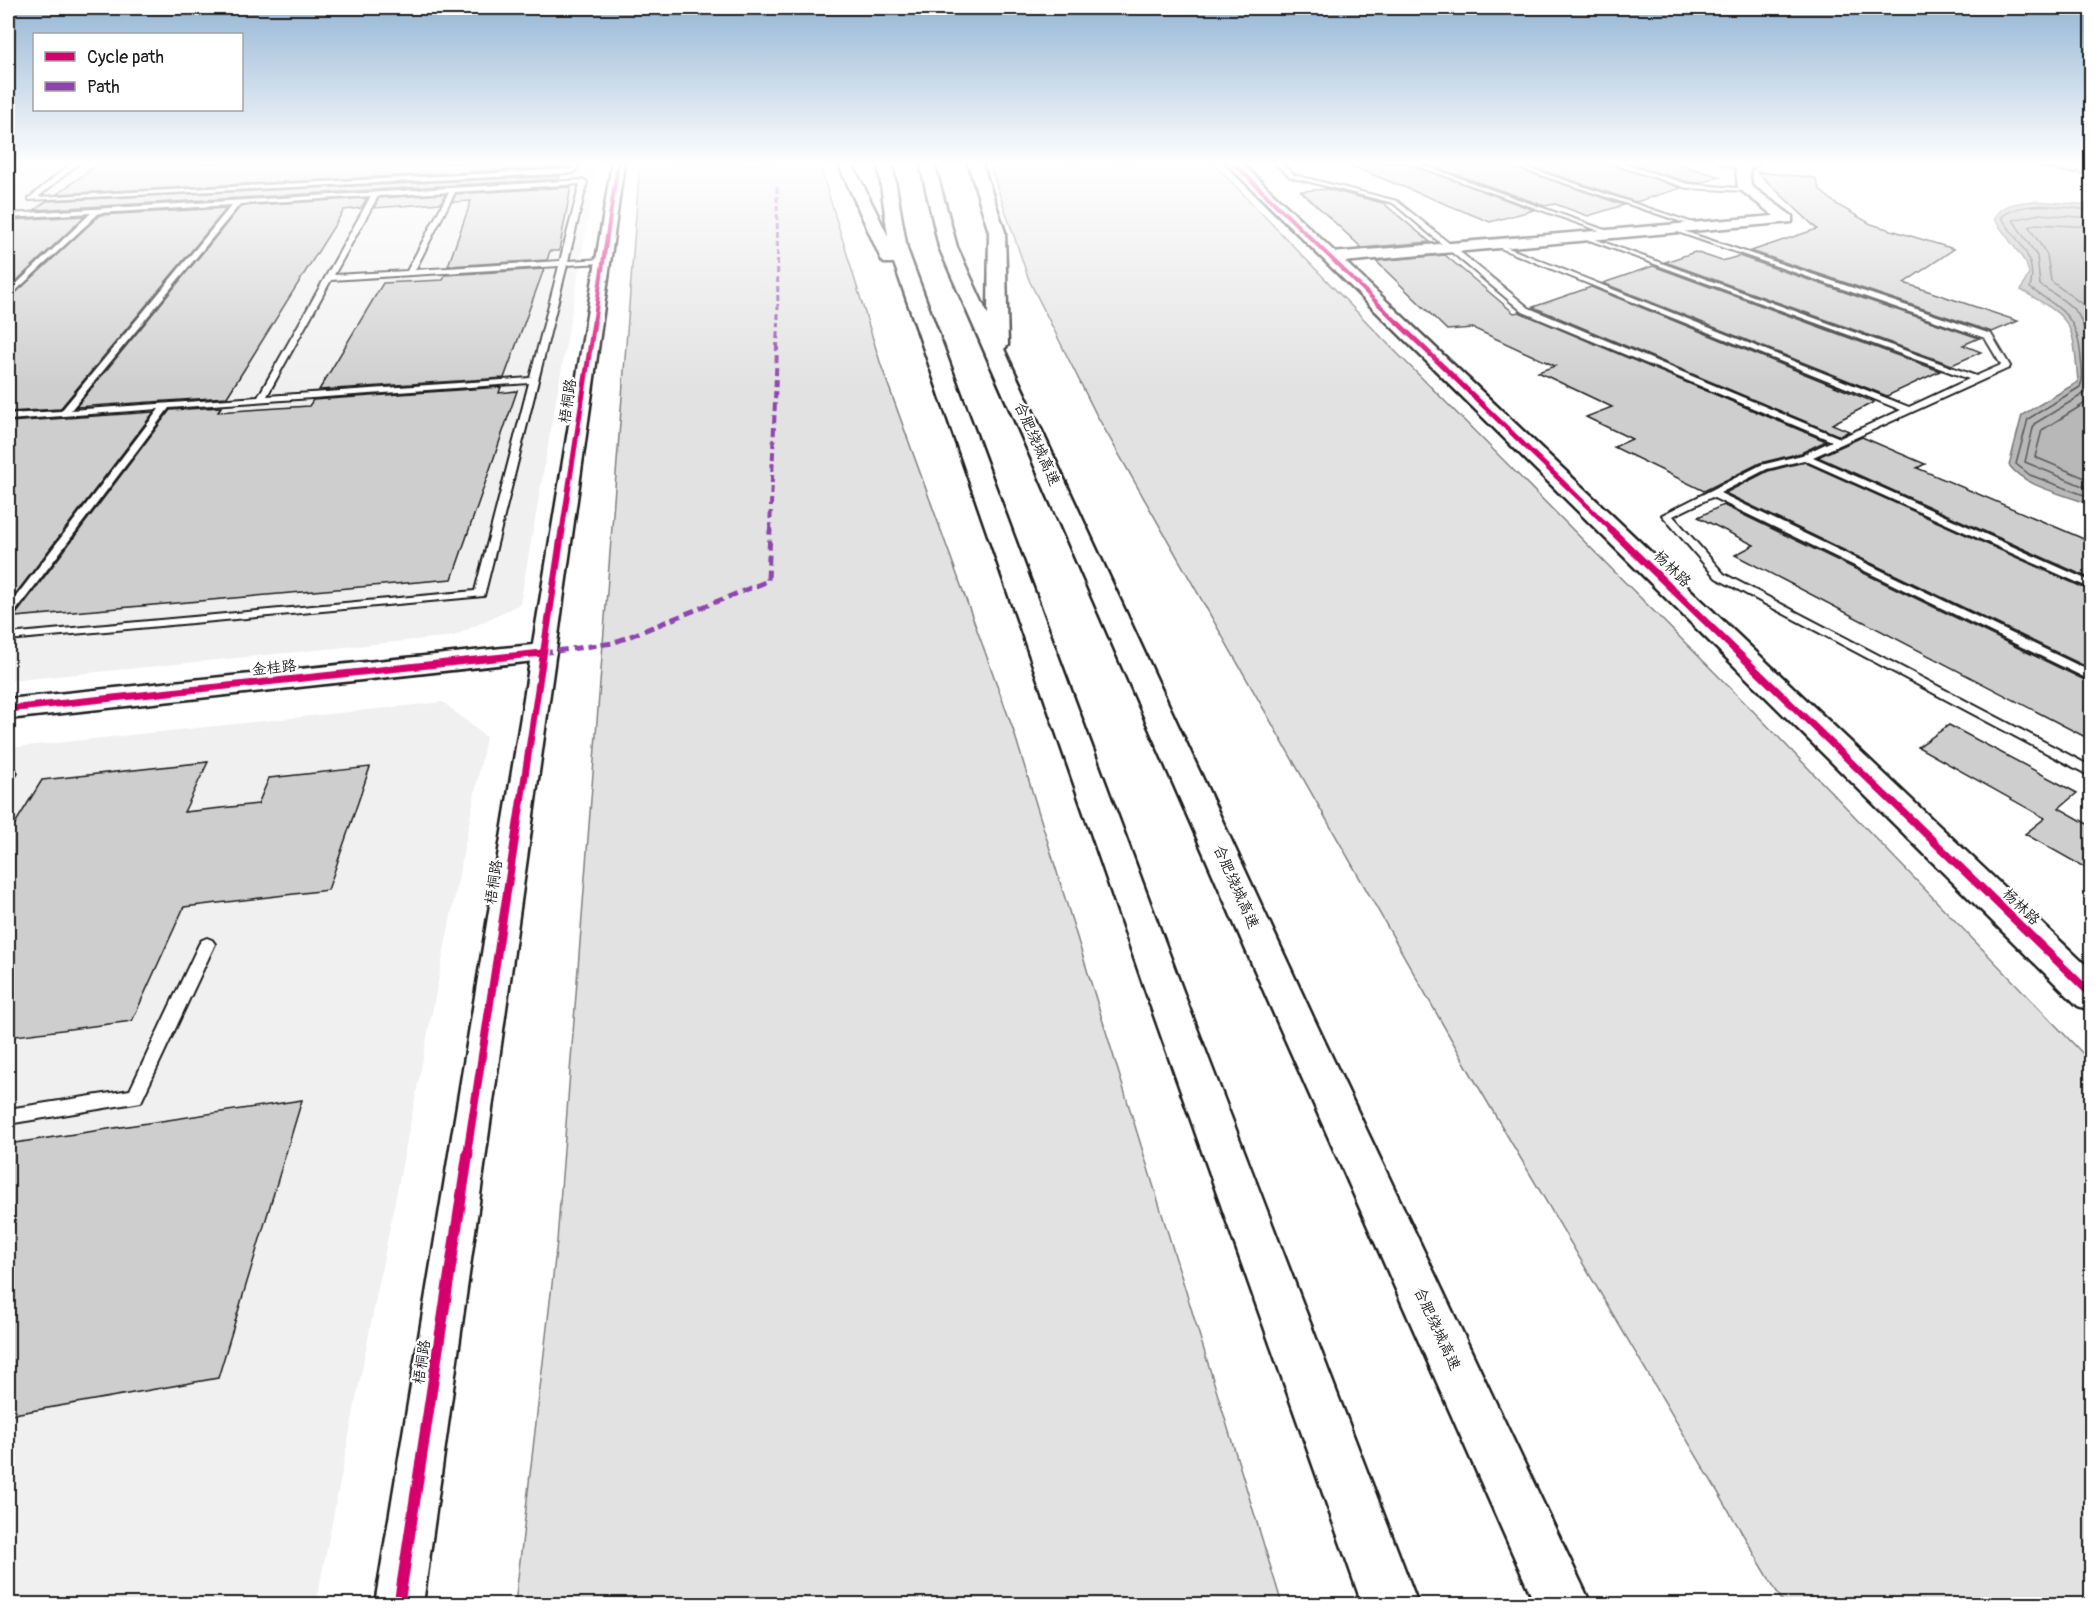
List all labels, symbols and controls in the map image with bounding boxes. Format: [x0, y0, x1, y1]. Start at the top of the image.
legend [33, 33, 243, 111]
text: Cycle path [87, 46, 164, 69]
text: Path [87, 76, 120, 99]
street label: 梧桐路 [555, 377, 581, 425]
street label: 合肥绕城高速 [1010, 399, 1064, 489]
street label: 杨林路 [1649, 547, 1695, 591]
street label: 金桂路 [251, 656, 297, 680]
street label: 合肥绕城高速 [1209, 842, 1263, 932]
street label: 梧桐路 [481, 858, 507, 906]
street label: 杨林路 [1998, 885, 2044, 929]
street label: 合肥绕城高速 [1409, 1284, 1465, 1374]
street label: 梧桐路 [409, 1338, 435, 1386]

